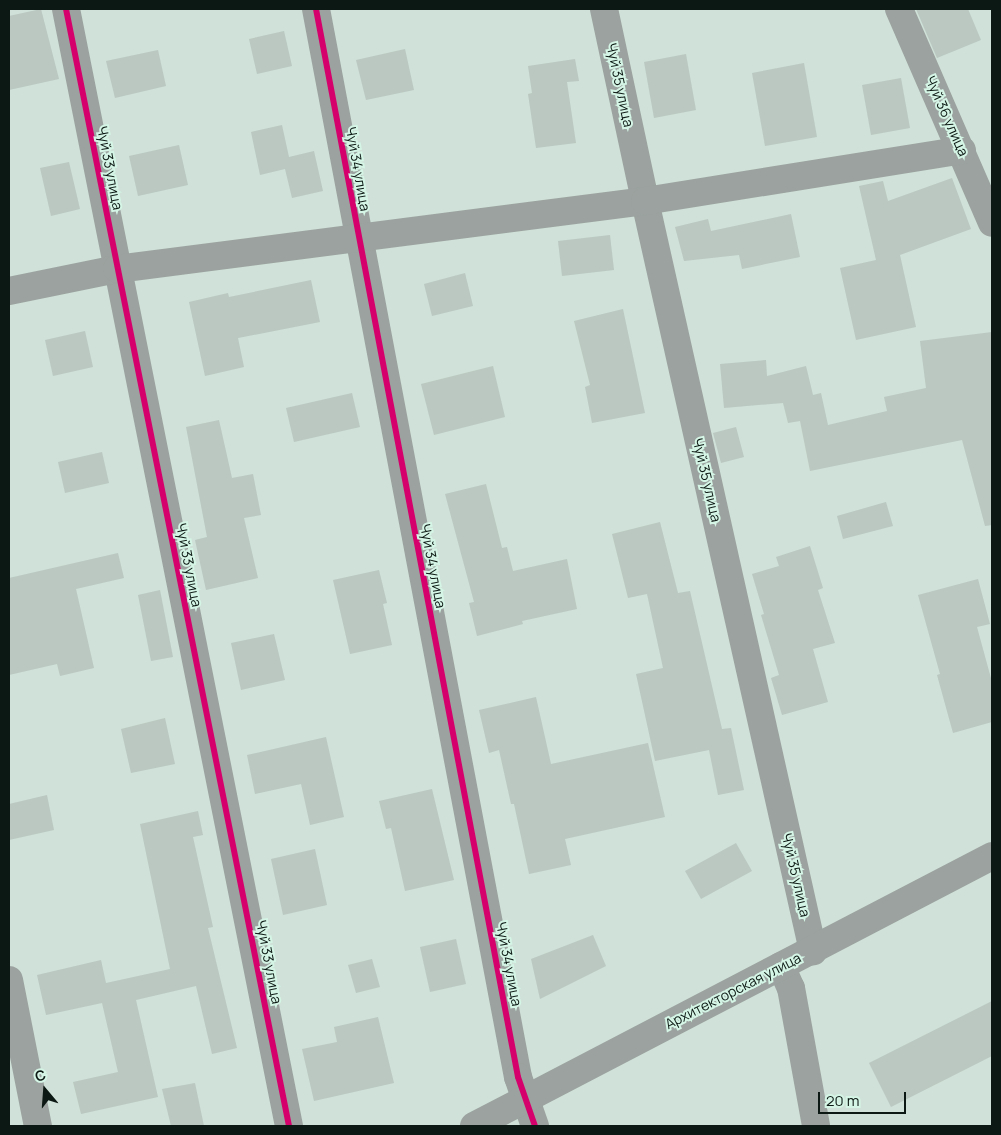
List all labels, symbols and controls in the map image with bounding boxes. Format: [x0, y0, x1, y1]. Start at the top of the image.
street label: Чуй 35 улица [603, 41, 637, 129]
street label: Чуй 36 улица [922, 73, 972, 159]
street label: Чуй 33 улица [94, 125, 126, 211]
street label: Чуй 34 улица [342, 125, 374, 213]
street label: Чуй 35 улица [689, 437, 725, 523]
street label: Чуй 33 улица [173, 522, 205, 608]
street label: Чуй 34 улица [417, 522, 449, 610]
street label: Чуй 35 улица [778, 832, 814, 918]
street label: Чуй 33 улица [253, 919, 285, 1005]
street label: Чуй 34 улица [493, 920, 525, 1008]
street label: Архитекторская улица [662, 949, 804, 1033]
north arrow [20, 1065, 70, 1115]
text: С [32, 1065, 48, 1086]
scale bar [821, 1082, 908, 1114]
text: 20 m [826, 1090, 859, 1111]

